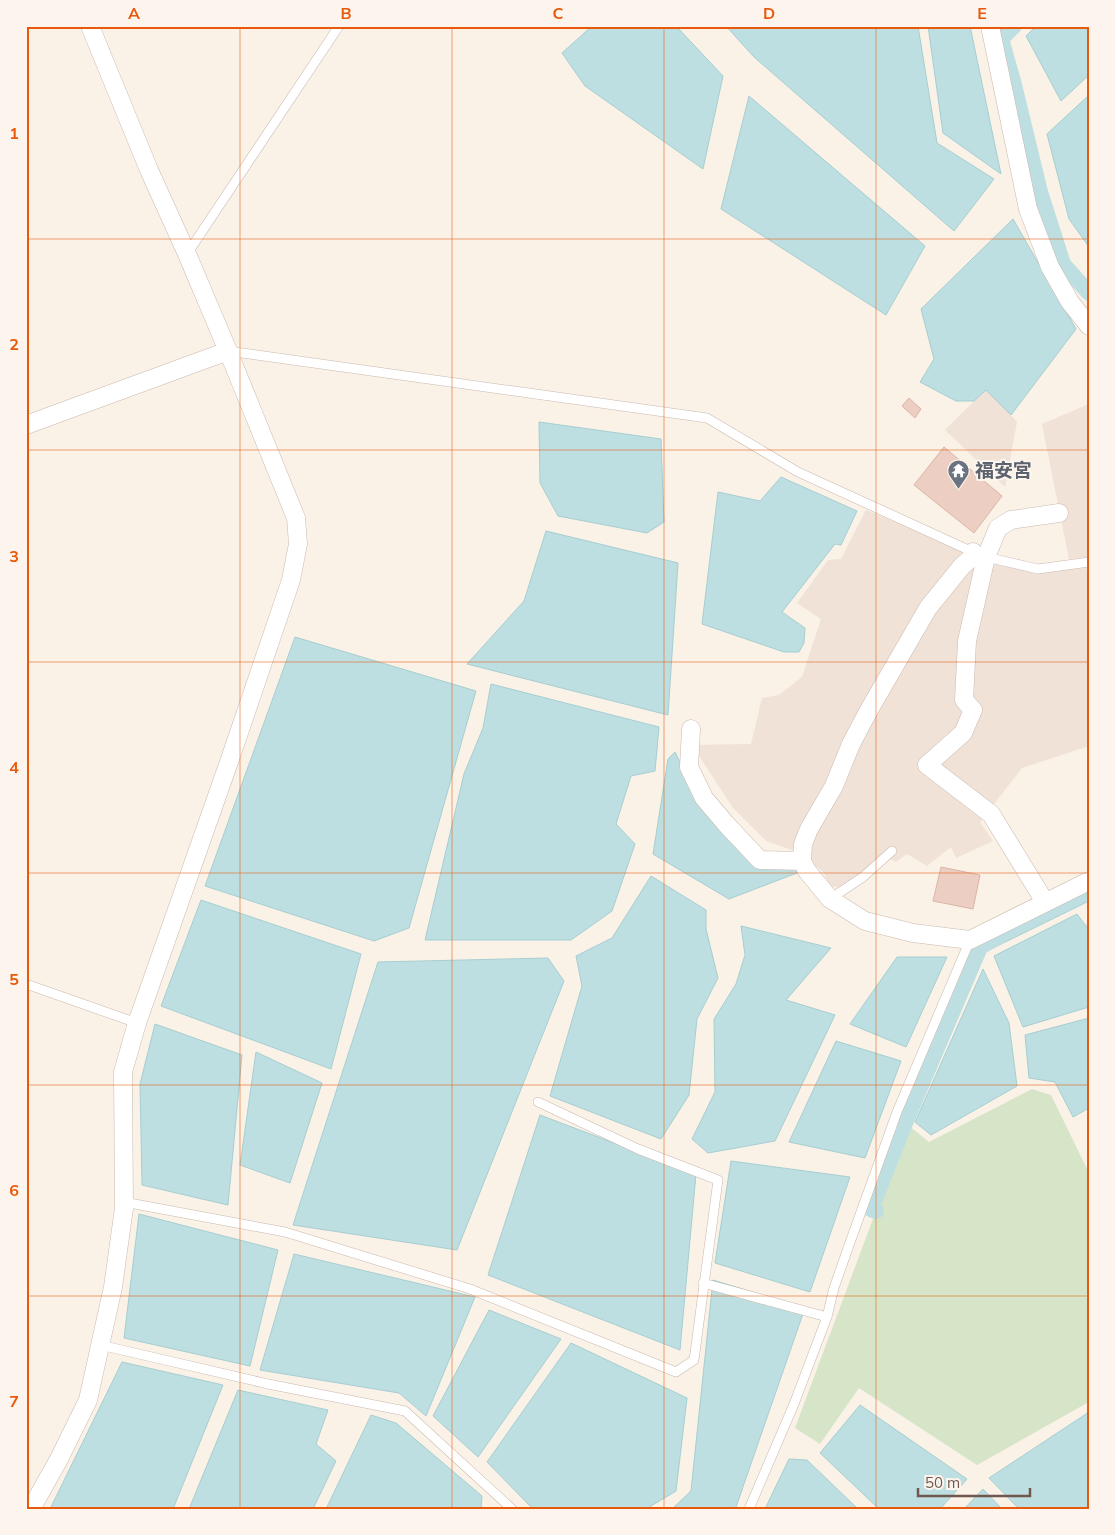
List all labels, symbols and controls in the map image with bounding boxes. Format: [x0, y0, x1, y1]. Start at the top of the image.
text: A [128, 3, 140, 23]
text: B [340, 3, 352, 23]
text: C [553, 3, 564, 23]
text: D [763, 3, 775, 23]
text: E [977, 3, 987, 23]
text: 1 [9, 123, 19, 143]
text: 2 [9, 334, 19, 354]
temple icon: 福安宮 [947, 458, 971, 489]
place label: 福安宮 [975, 458, 1032, 482]
text: 3 [9, 546, 19, 566]
text: 4 [9, 757, 19, 777]
text: 5 [9, 969, 19, 989]
text: 6 [9, 1180, 19, 1200]
text: 7 [9, 1391, 19, 1411]
scale bar [918, 1465, 1030, 1497]
text: 50 m [925, 1473, 960, 1492]

